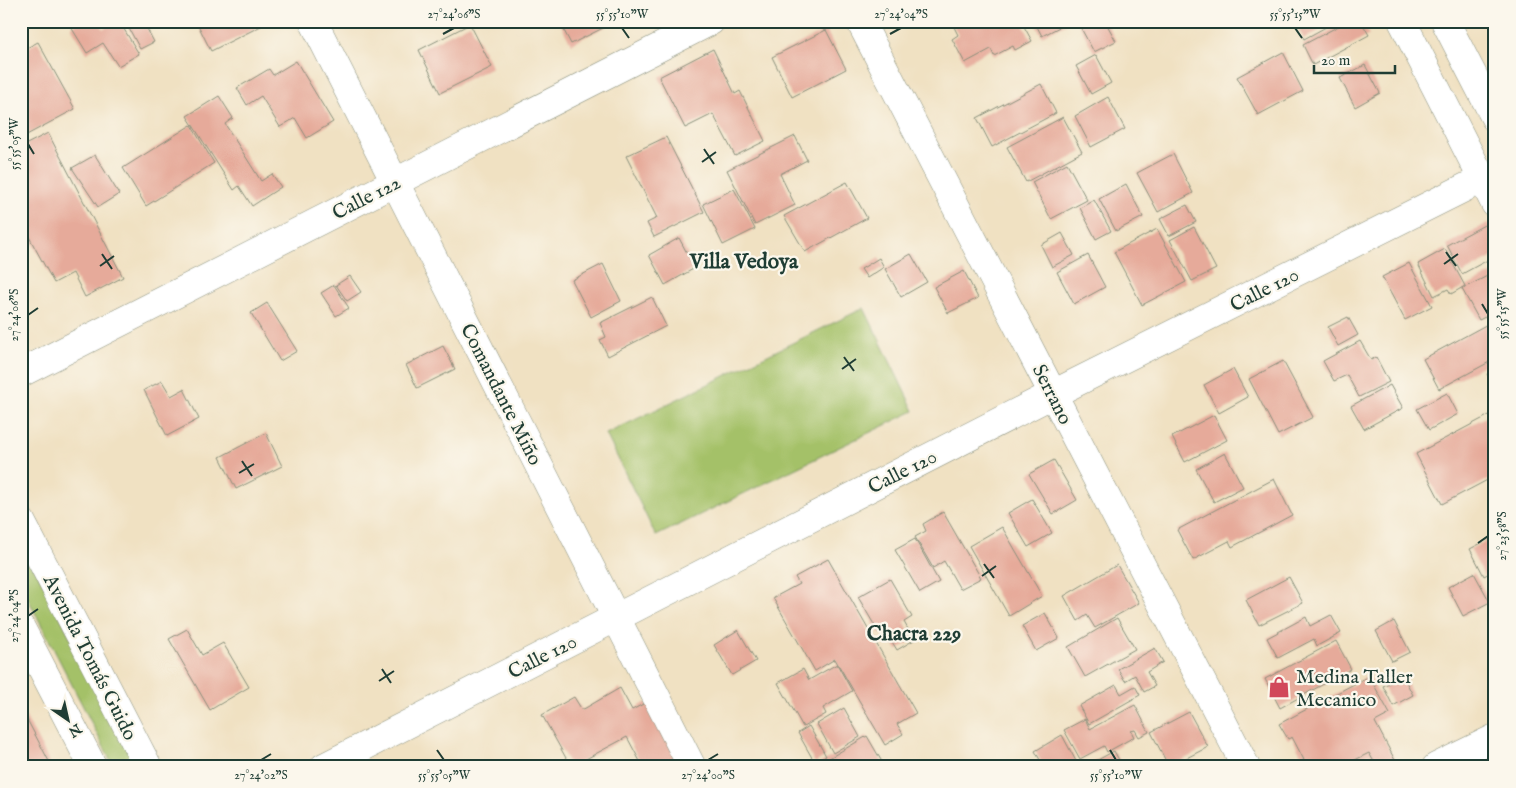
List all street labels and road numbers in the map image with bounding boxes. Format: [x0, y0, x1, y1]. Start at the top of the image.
street label: Calle 122 [328, 170, 405, 226]
street label: Calle 120 [1226, 262, 1303, 318]
street label: Comandante Miño [454, 320, 547, 470]
street label: Serrano [1026, 360, 1077, 429]
street label: Calle 120 [864, 444, 941, 500]
street label: Avenida Tomás Guido [37, 570, 142, 745]
street label: Calle 120 [504, 629, 581, 685]

